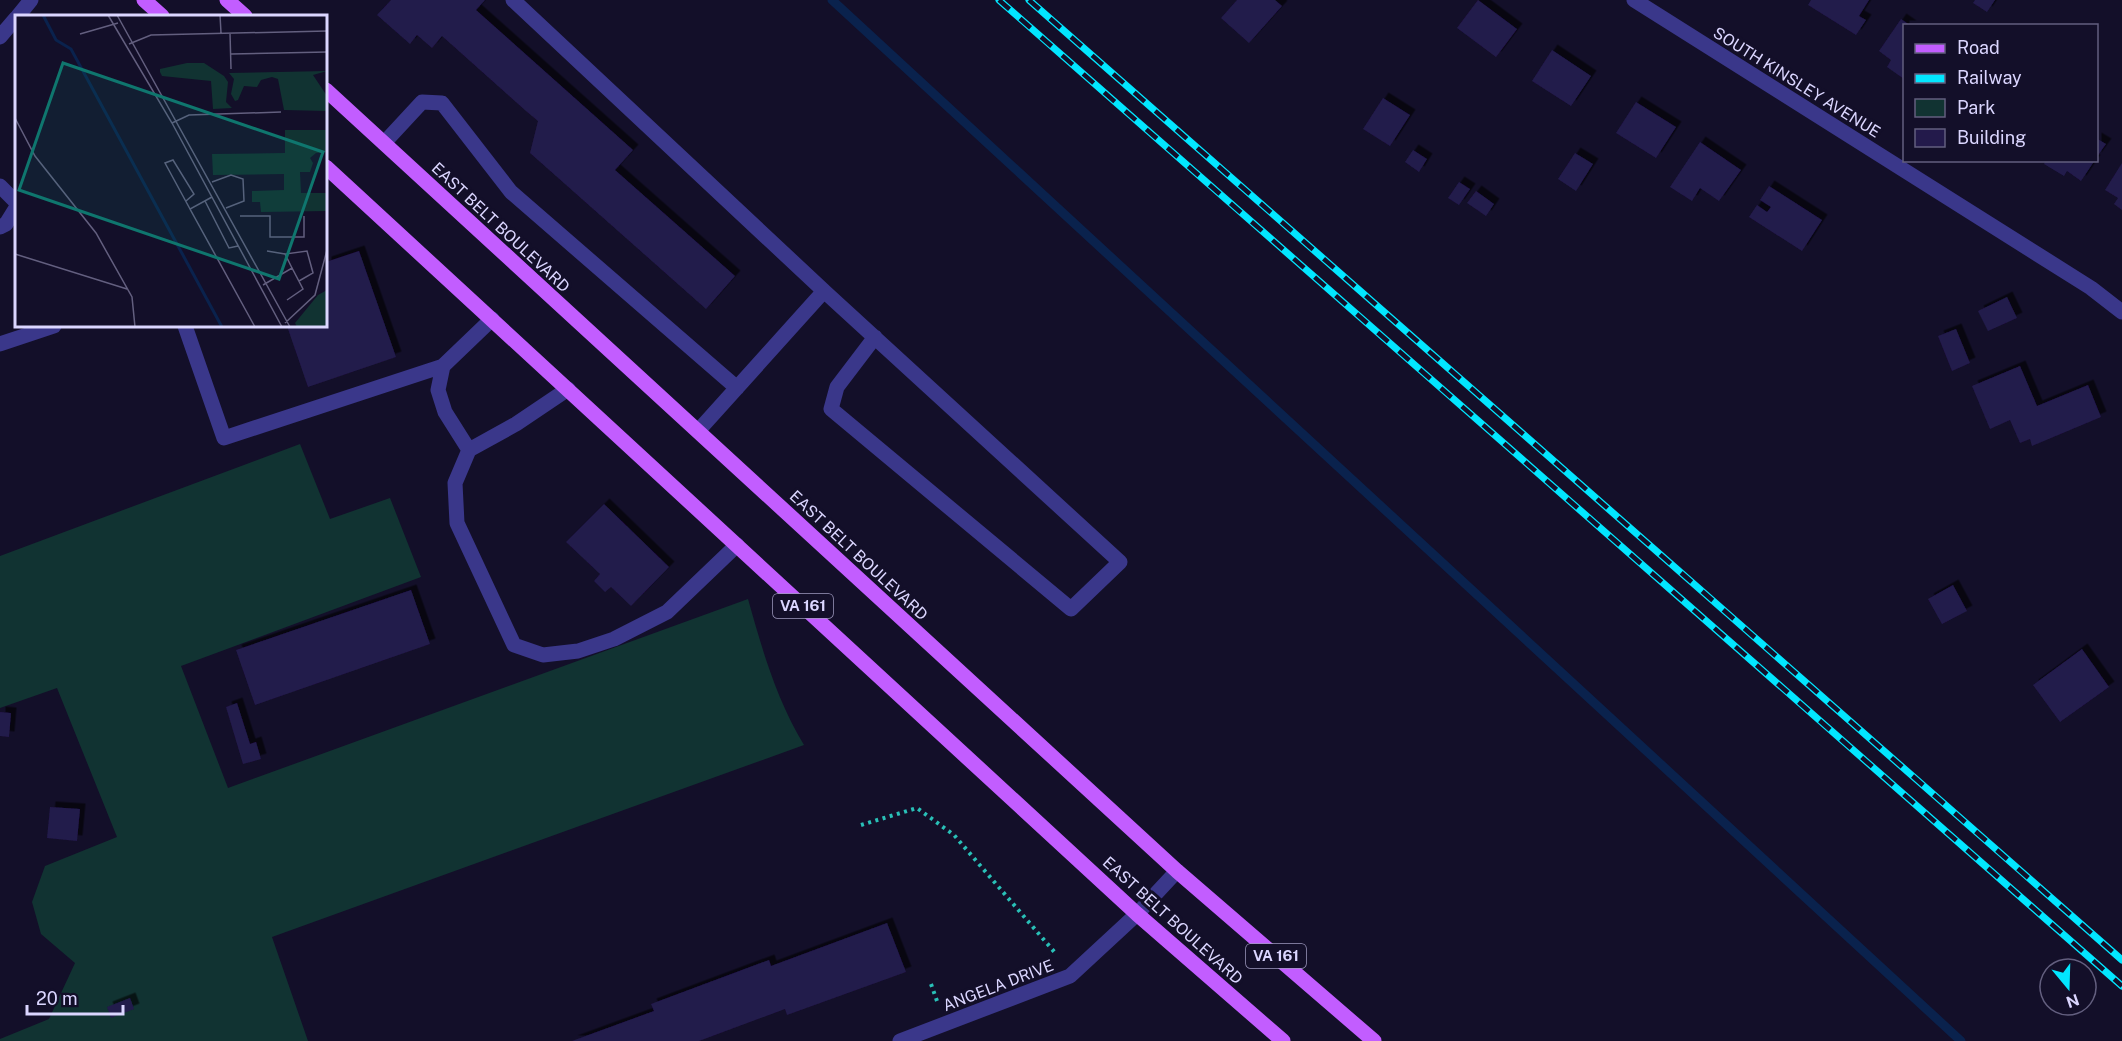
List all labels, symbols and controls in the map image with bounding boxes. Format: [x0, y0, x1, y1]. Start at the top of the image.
inset map [15, 15, 327, 327]
street label: SOUTH KINSLEY AVENUE [1710, 23, 1884, 142]
legend [1903, 24, 2098, 162]
text: Road [1957, 37, 2000, 58]
text: Railway [1957, 67, 2022, 88]
text: Park [1957, 97, 1995, 118]
text: Building [1957, 127, 2026, 148]
street label: EAST BELT BOULEVARD [428, 158, 574, 296]
street label: EAST BELT BOULEVARD [786, 486, 932, 624]
road number: VA 161 [773, 594, 833, 618]
street label: EAST BELT BOULEVARD [1099, 853, 1247, 988]
road number: VA 161 [1246, 944, 1306, 968]
street label: ANGELA DRIVE [940, 956, 1056, 1015]
north arrow [2038, 957, 2098, 1017]
scale bar [27, 978, 123, 1016]
text: 20 m [36, 988, 78, 1009]
text: N [2064, 990, 2082, 1012]

